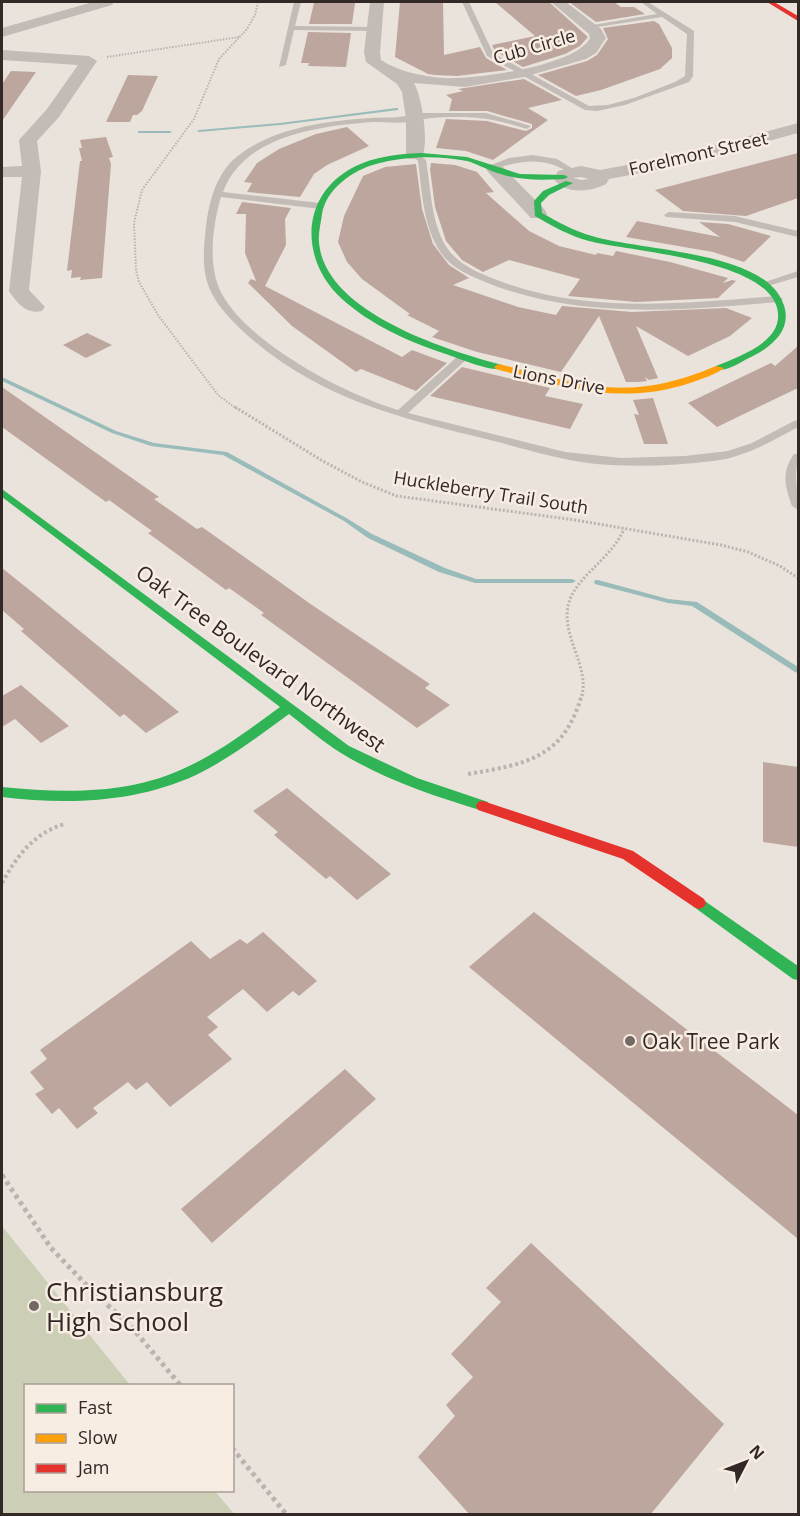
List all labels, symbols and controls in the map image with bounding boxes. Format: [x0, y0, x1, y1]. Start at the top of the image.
street label: Cub Circle [490, 23, 578, 69]
street label: Forelmont Street [626, 125, 770, 181]
street label: Lions Drive [511, 358, 607, 400]
street label: Huckleberry Trail South [392, 465, 590, 519]
street label: Oak Tree Boulevard Northwest [131, 558, 391, 758]
place label: Oak Tree Park [642, 1027, 780, 1055]
marker: Oak Tree Park [623, 1034, 637, 1048]
place label: Christiansburg High School [46, 1273, 223, 1339]
marker: Christiansburg High School [27, 1299, 41, 1313]
legend [24, 1384, 234, 1492]
text: Fast [78, 1395, 112, 1419]
text: Slow [78, 1425, 117, 1449]
north arrow [716, 1432, 776, 1492]
text: N [745, 1440, 770, 1464]
text: Jam [76, 1455, 110, 1479]

